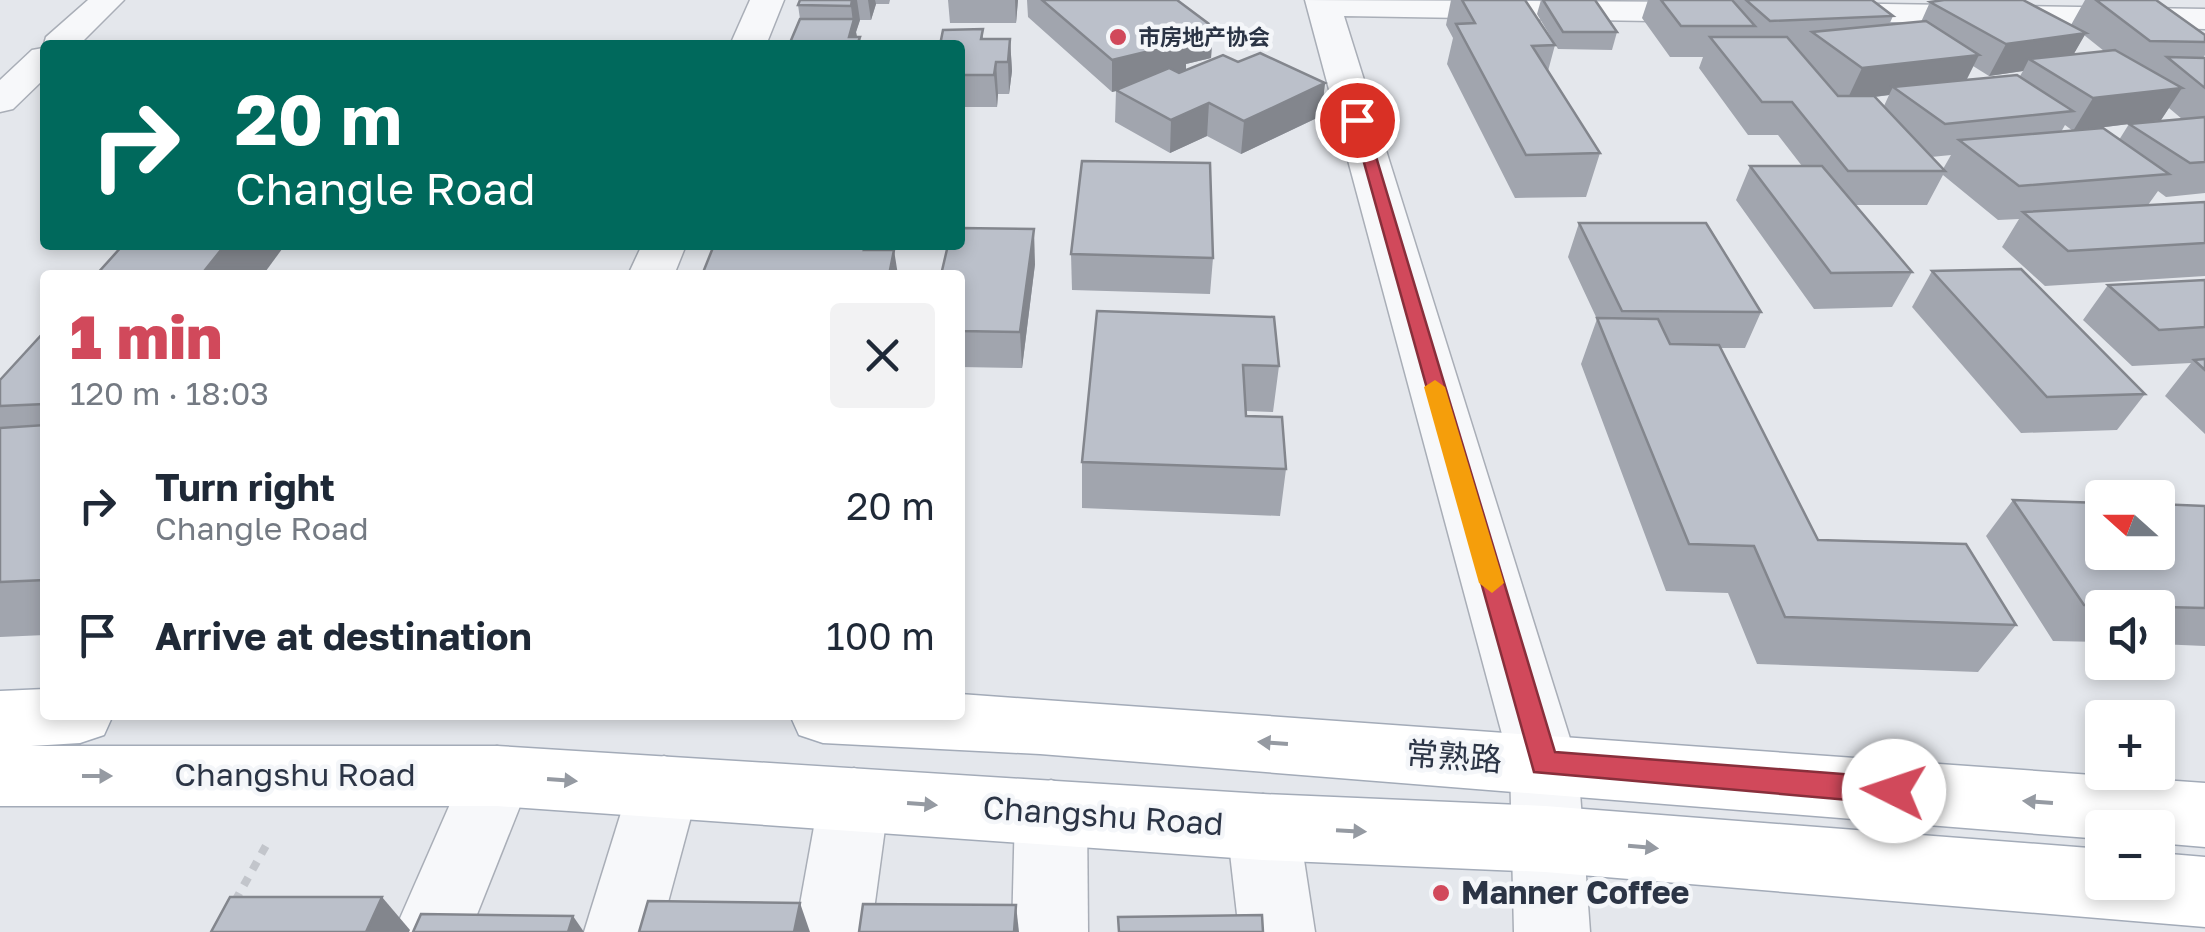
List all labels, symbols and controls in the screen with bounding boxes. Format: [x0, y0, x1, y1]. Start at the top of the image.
place label: 市房地产协会 [1138, 23, 1270, 50]
marker: 市房地产协会 [1107, 26, 1129, 48]
text: 20 m [235, 76, 402, 160]
pin [1315, 78, 1400, 163]
icon: right [70, 80, 200, 210]
icon: arrive [1330, 93, 1385, 148]
text: Changle Road [235, 161, 536, 215]
text: 1 min [70, 300, 222, 372]
button: close [830, 303, 935, 408]
text: 120 m · 18:03 [70, 374, 269, 412]
text: Turn right [155, 464, 335, 509]
icon: right [70, 478, 125, 533]
north arrow [2085, 480, 2175, 570]
map controls [2085, 480, 2175, 900]
text: 20 m [846, 483, 935, 528]
text: Changle Road [155, 509, 369, 547]
button: sound [2085, 590, 2175, 680]
icon: arrive [70, 608, 125, 663]
text: Arrive at destination [155, 613, 532, 658]
text: 100 m [826, 613, 935, 658]
button: + [2085, 700, 2175, 790]
street label: 常熟路 [1405, 734, 1503, 778]
one-way arrow [1256, 735, 1288, 751]
position arrow [1842, 739, 1946, 843]
street label: Changshu Road [174, 755, 416, 793]
one-way arrow [82, 768, 114, 784]
one-way arrow [547, 772, 579, 788]
street label: Changshu Road [981, 788, 1225, 842]
one-way arrow [2022, 793, 2053, 809]
one-way arrow [906, 796, 938, 812]
button: − [2085, 810, 2175, 900]
one-way arrow [1335, 823, 1367, 839]
one-way arrow [1627, 839, 1659, 855]
place label: Manner Coffee [1461, 873, 1689, 911]
marker: Manner Coffee [1430, 882, 1452, 904]

